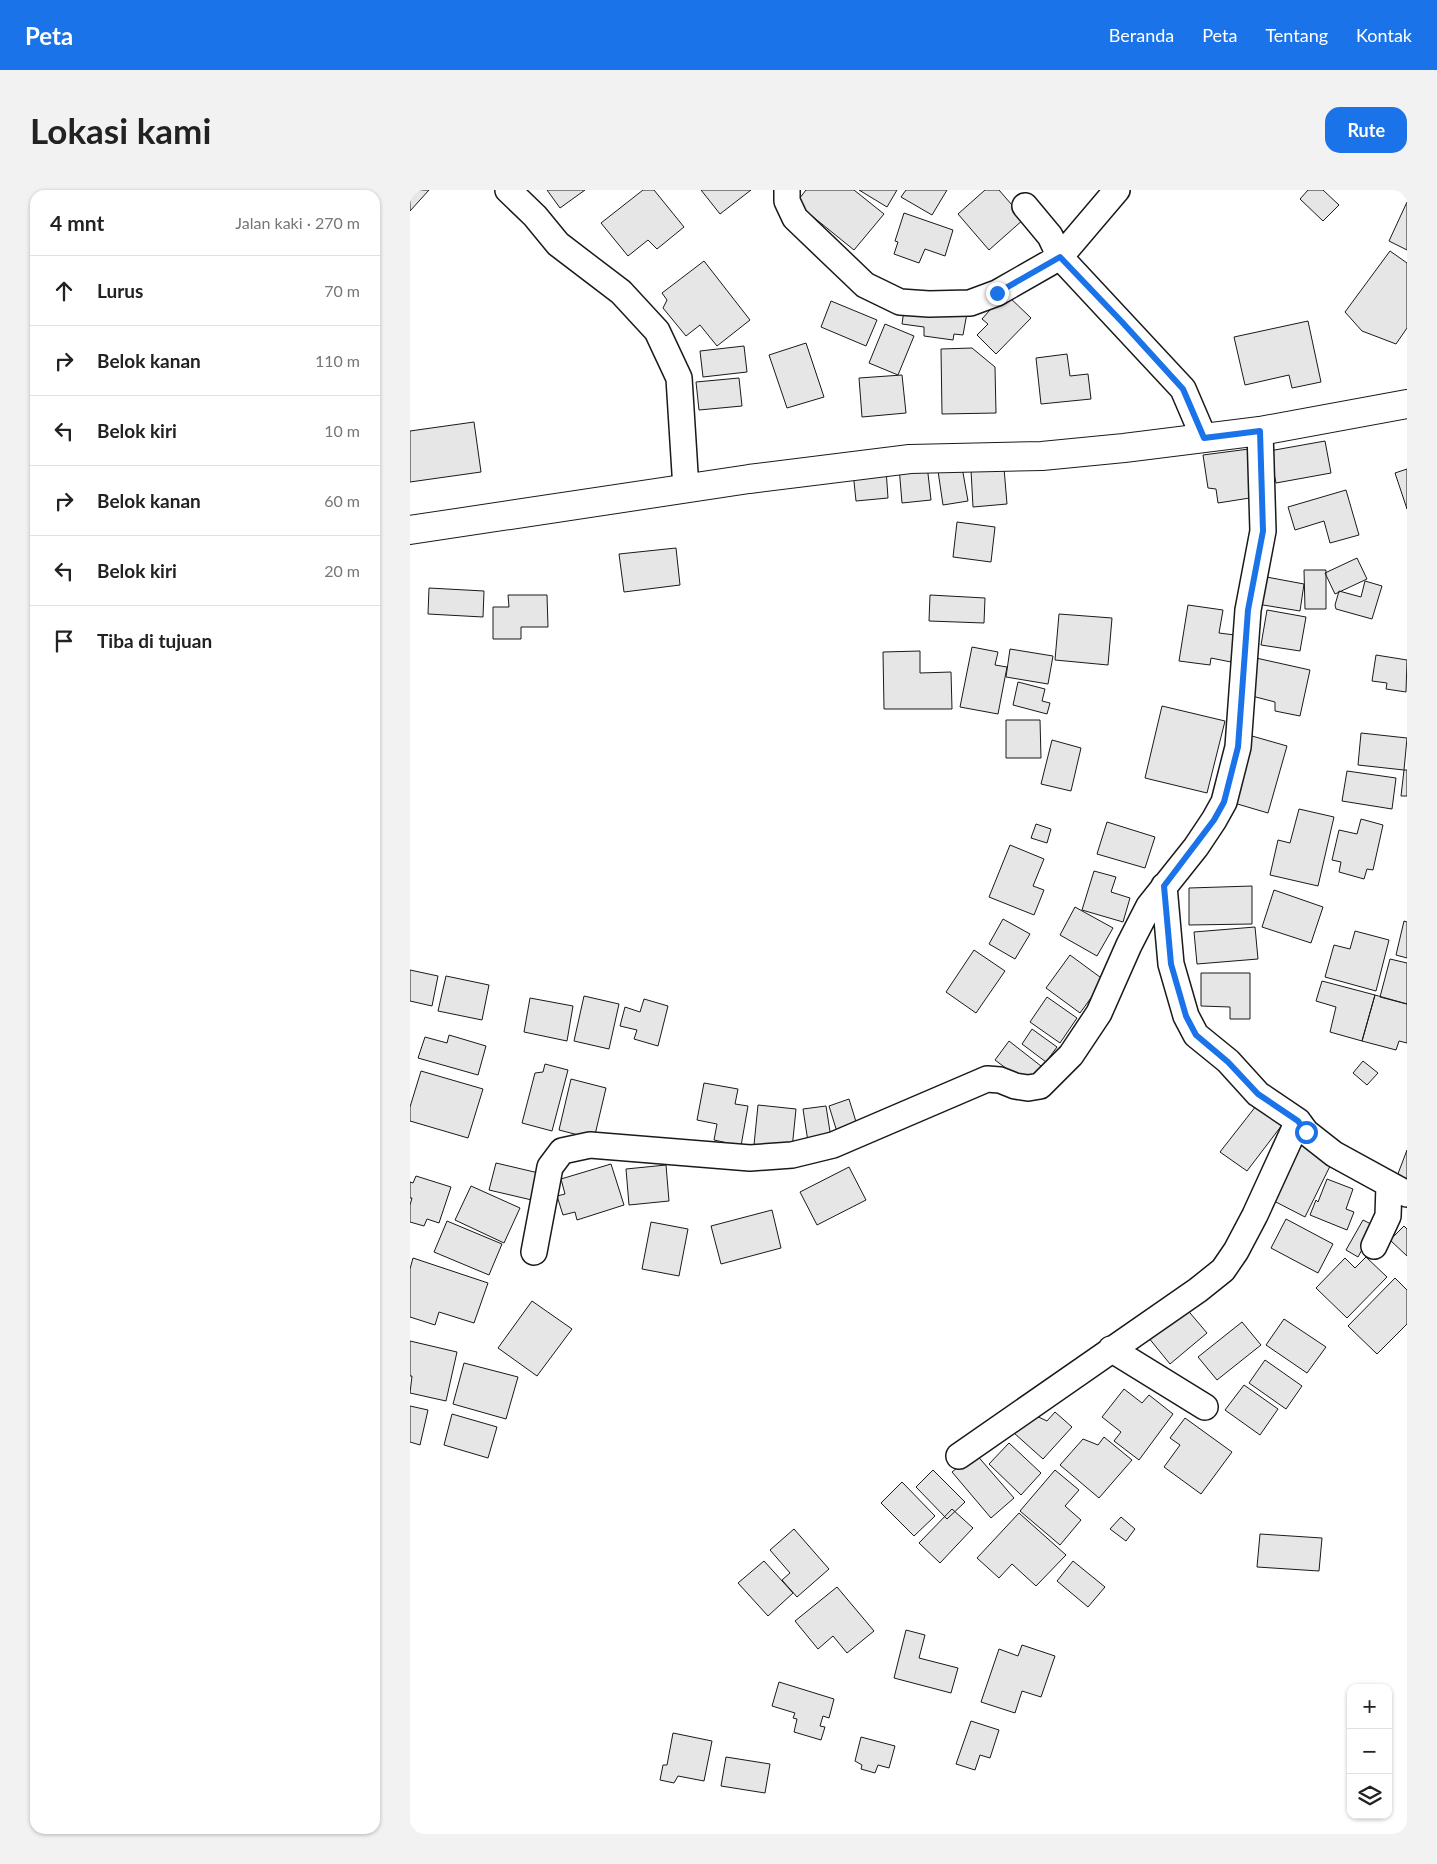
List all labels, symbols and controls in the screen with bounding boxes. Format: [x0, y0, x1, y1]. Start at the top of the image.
text: Peta [25, 21, 73, 50]
text: Beranda [1109, 24, 1174, 46]
text: Peta [1202, 24, 1237, 46]
text: Tentang [1265, 24, 1328, 46]
text: Kontak [1356, 24, 1412, 46]
button: Rute [1325, 107, 1407, 153]
text: Lokasi kami [30, 109, 211, 151]
text: 4 mnt [50, 210, 104, 235]
text: Jalan kaki · 270 m [235, 213, 360, 232]
icon: ahead [50, 277, 78, 305]
text: Lurus [97, 279, 143, 302]
text: 70 m [324, 281, 360, 300]
route end [986, 282, 1009, 305]
icon: right [50, 347, 78, 375]
text: Belok kanan [97, 349, 201, 372]
text: 110 m [315, 351, 360, 370]
icon: left [50, 417, 78, 445]
text: Belok kiri [97, 419, 177, 442]
text: 10 m [324, 421, 360, 440]
icon: right [50, 487, 78, 515]
text: Belok kanan [97, 489, 201, 512]
text: 60 m [324, 491, 360, 510]
icon: left [50, 557, 78, 585]
text: Belok kiri [97, 559, 177, 582]
text: 20 m [324, 561, 360, 580]
icon: arrive [50, 627, 78, 655]
text: Tiba di tujuan [97, 629, 212, 652]
route start [1295, 1121, 1318, 1144]
map controls [1347, 1684, 1392, 1819]
button: + [1347, 1684, 1392, 1729]
button: − [1347, 1729, 1392, 1774]
button: layers [1347, 1774, 1392, 1819]

